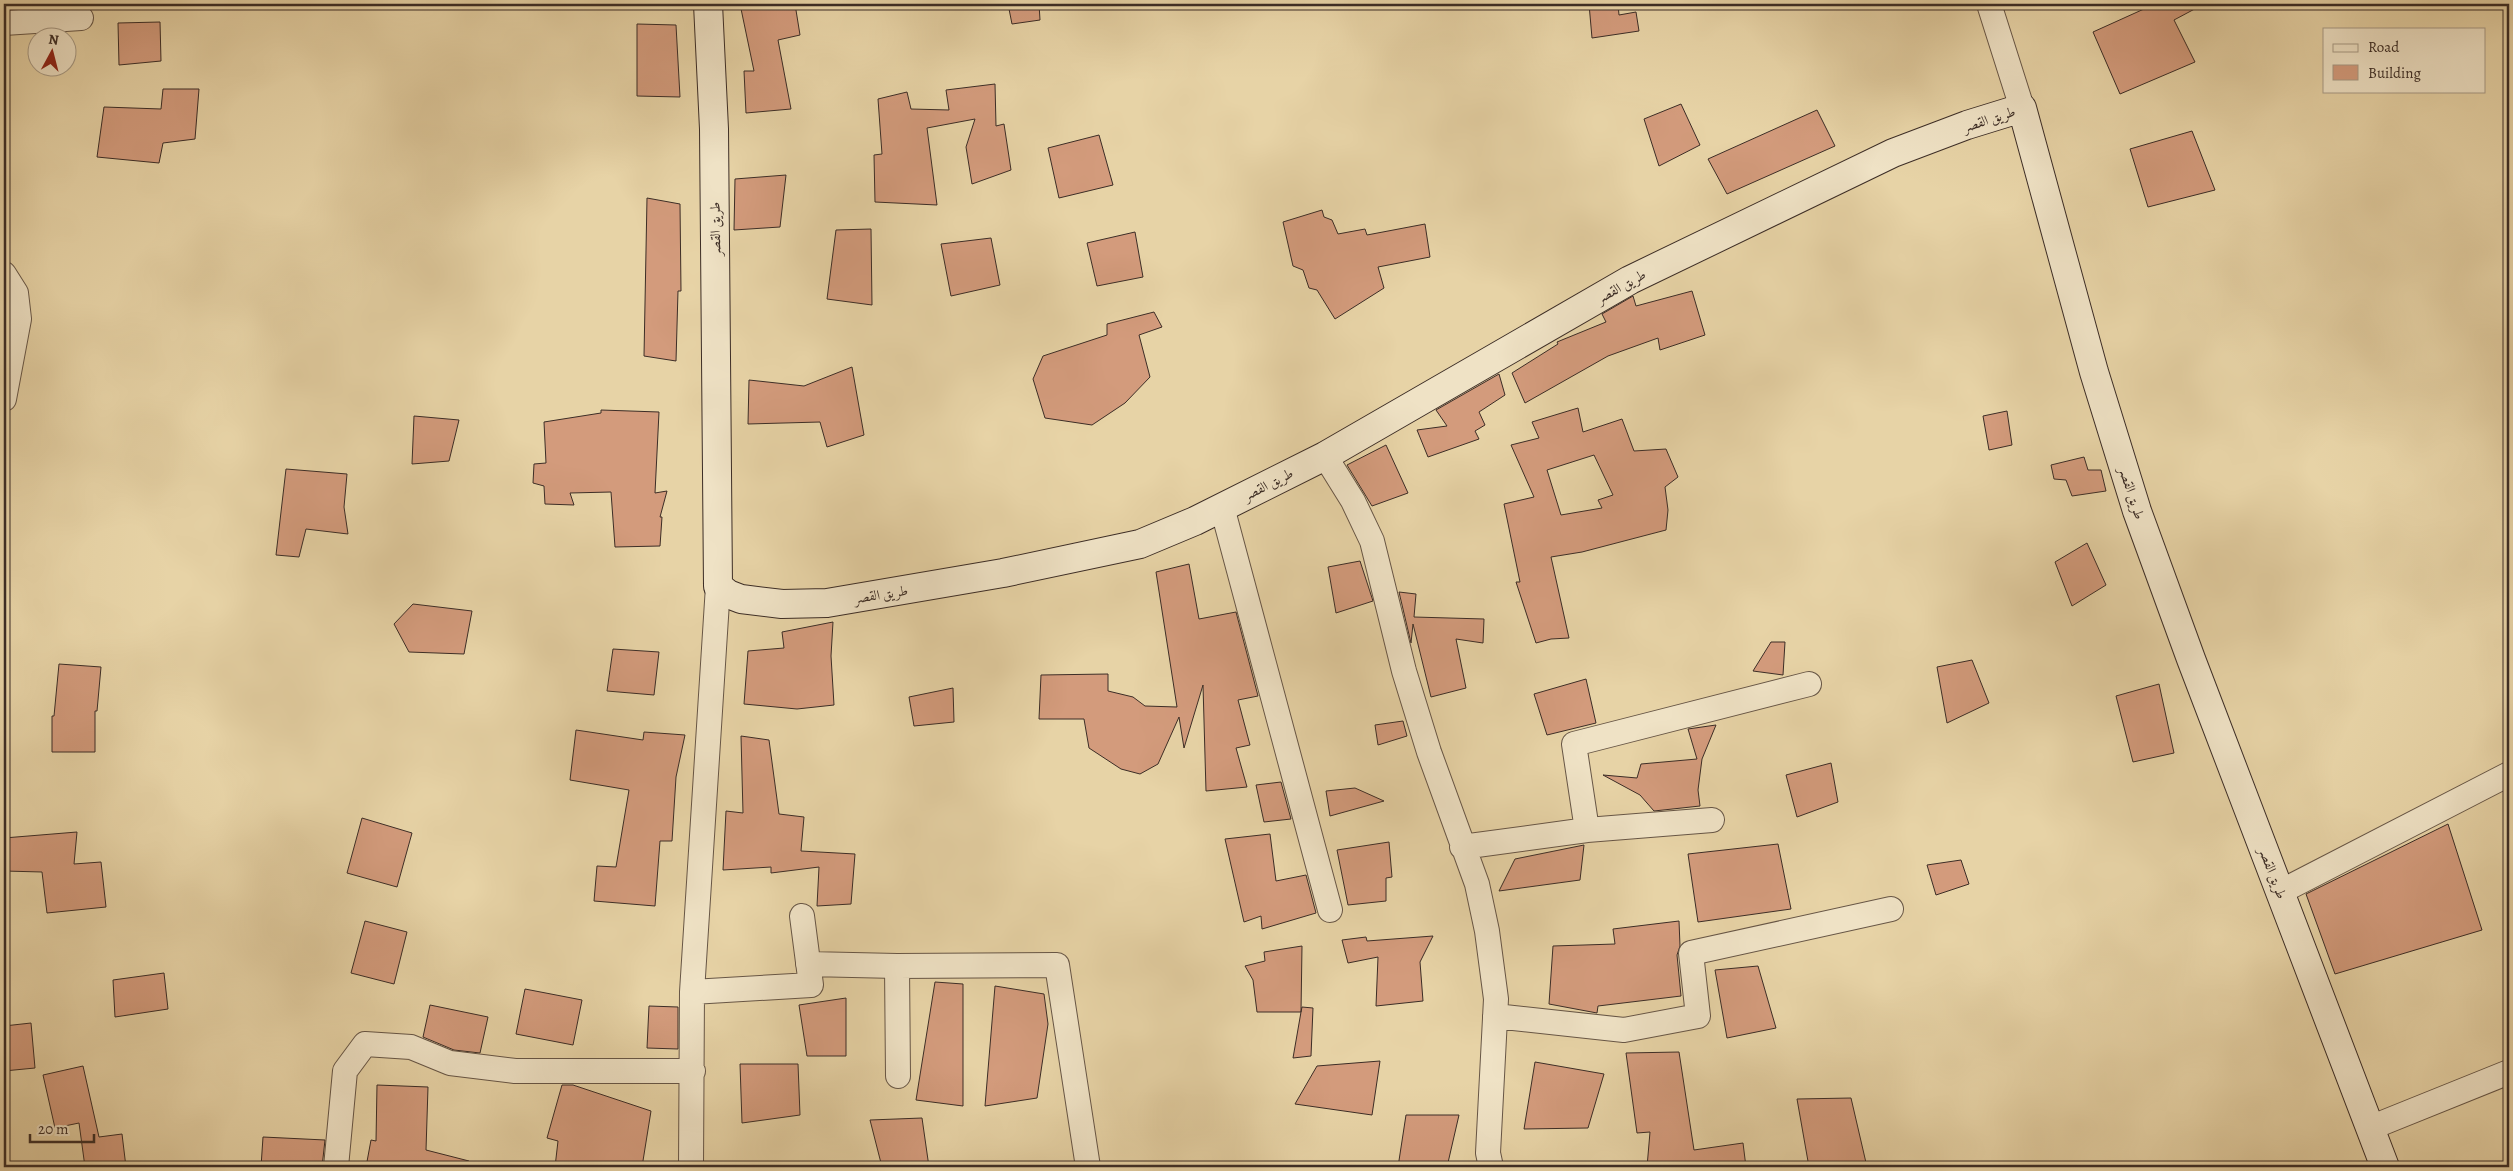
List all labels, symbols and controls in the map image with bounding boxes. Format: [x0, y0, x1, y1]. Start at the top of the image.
north arrow [28, 28, 78, 78]
legend [2323, 28, 2486, 92]
text: N [47, 30, 60, 50]
text: Road [2368, 37, 2400, 57]
text: Building [2368, 63, 2421, 83]
street label: طريق القصر [1959, 102, 2018, 137]
street label: طريق القصر [706, 202, 726, 258]
street label: طريق القصر [1591, 265, 1650, 309]
street label: طريق القصر [2114, 463, 2149, 522]
street label: طريق القصر [1238, 464, 1297, 506]
street label: طريق القصر [851, 581, 909, 608]
street label: طريق القصر [2253, 843, 2291, 902]
scale bar [30, 1111, 94, 1143]
text: 20 m [38, 1119, 69, 1139]

